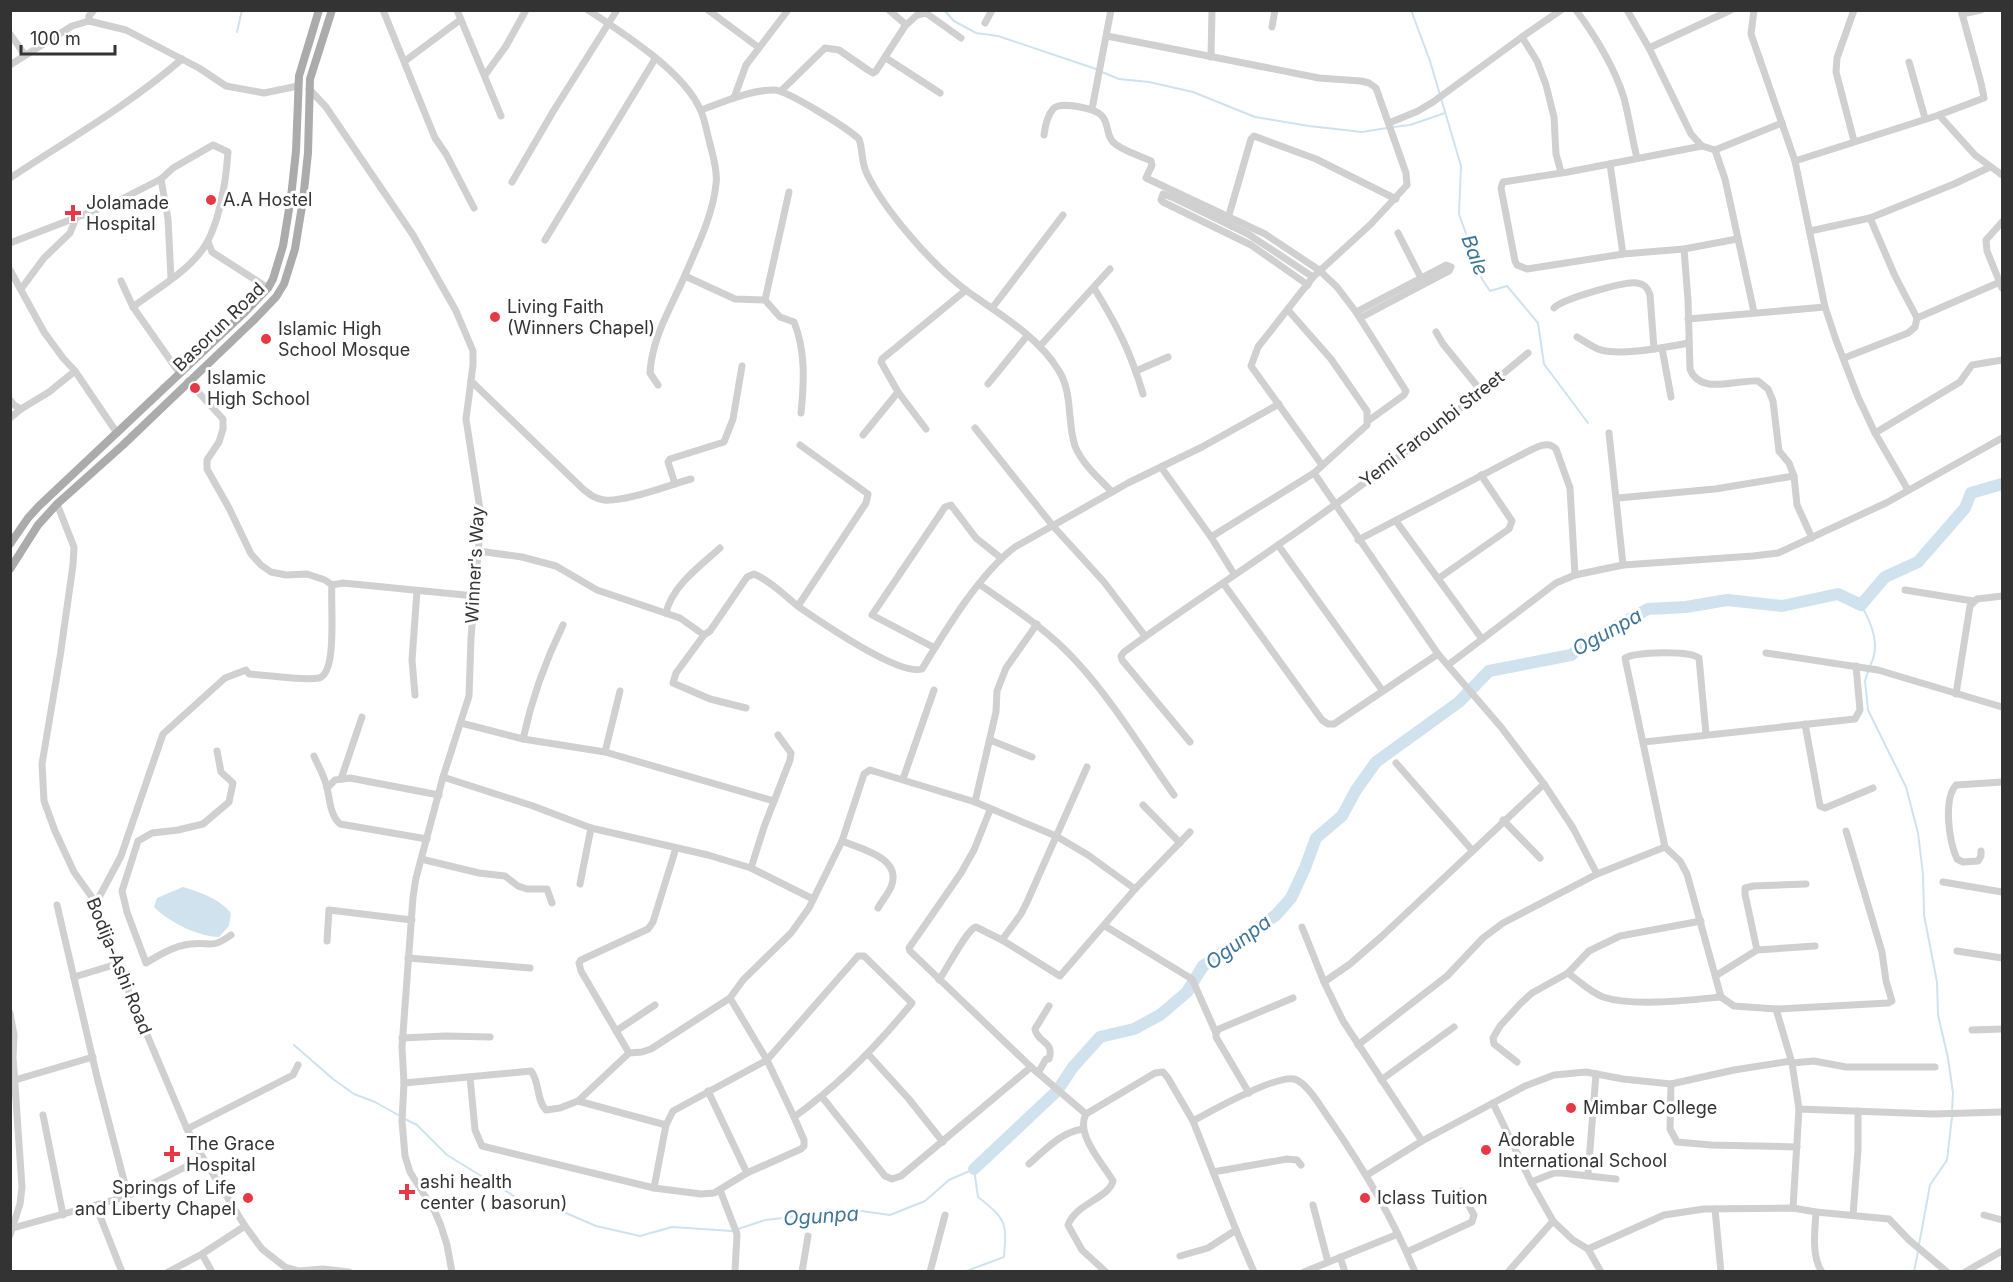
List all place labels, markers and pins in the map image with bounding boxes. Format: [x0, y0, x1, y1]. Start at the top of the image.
place label: A.A Hostel [223, 189, 312, 210]
place label: Jolamade Hospital [86, 192, 169, 234]
marker: A.A Hostel [204, 193, 218, 207]
marker: Jolamade Hospital [64, 204, 82, 222]
place label: Living Faith (Winners Chapel) [507, 296, 655, 338]
marker: Living Faith (Winners Chapel) [488, 310, 502, 324]
place label: Islamic High School Mosque [278, 318, 410, 360]
marker: Islamic High School Mosque [259, 332, 273, 346]
place label: Islamic High School [207, 367, 310, 409]
marker: Islamic High School [188, 381, 202, 395]
place label: Mimbar College [1583, 1097, 1717, 1118]
marker: Mimbar College [1564, 1101, 1578, 1115]
place label: Adorable International School [1498, 1129, 1667, 1171]
place label: The Grace Hospital [186, 1133, 275, 1175]
marker: Adorable International School [1479, 1143, 1493, 1157]
marker: The Grace Hospital [163, 1145, 181, 1163]
place label: ashi health center ( basorun) [420, 1171, 567, 1213]
place label: Springs of Life and Liberty Chapel [75, 1177, 236, 1219]
marker: ashi health center ( basorun) [398, 1183, 416, 1201]
place label: Iclass Tuition [1377, 1187, 1488, 1208]
marker: Springs of Life and Liberty Chapel [241, 1191, 255, 1205]
marker: Iclass Tuition [1358, 1191, 1372, 1205]

